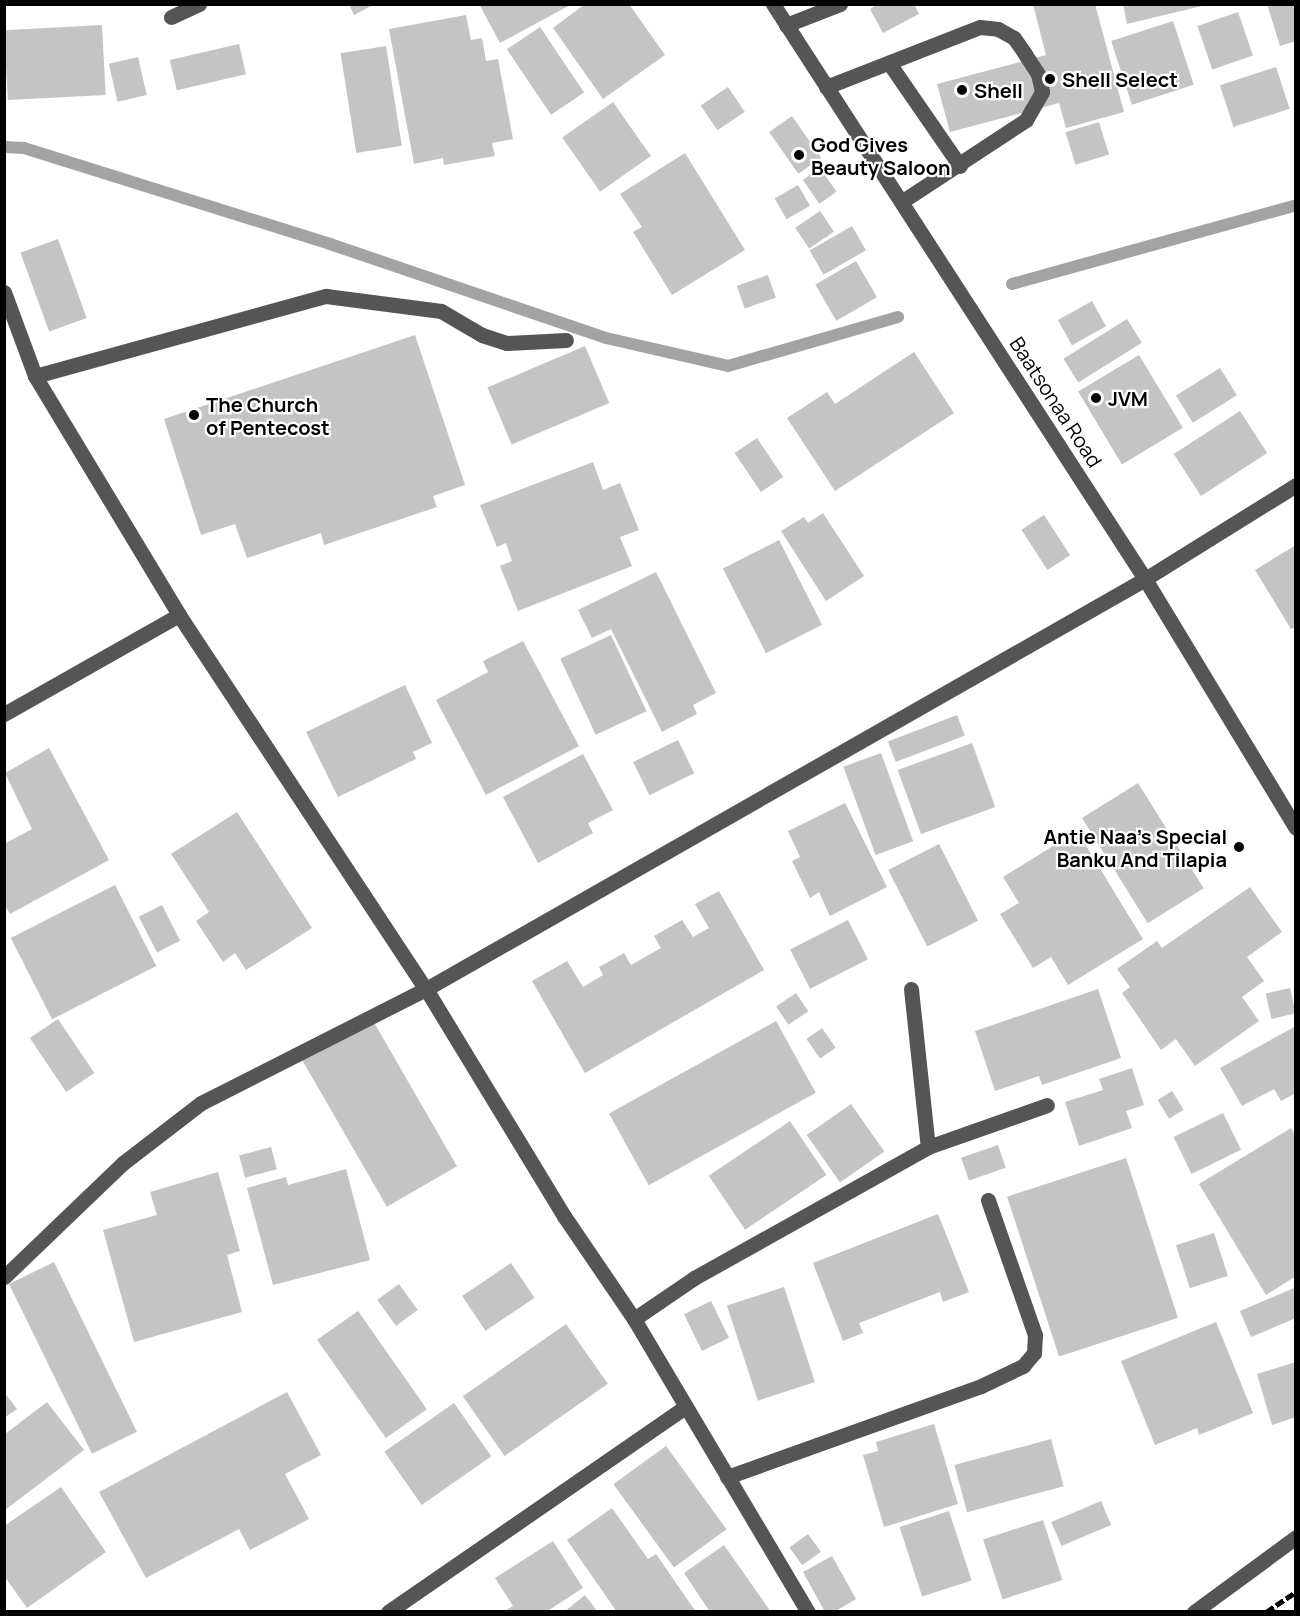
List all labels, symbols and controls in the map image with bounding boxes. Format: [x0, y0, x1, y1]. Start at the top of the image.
place label: Shell Select [1062, 67, 1178, 91]
marker: Shell Select [1043, 72, 1057, 86]
place label: Shell [974, 78, 1023, 102]
marker: Shell [955, 83, 969, 97]
place label: God Gives Beauty Saloon [811, 132, 951, 179]
marker: God Gives Beauty Saloon [792, 148, 806, 162]
street label: Baatsonaa Road [1005, 332, 1107, 472]
place label: JVM [1108, 386, 1148, 410]
marker: JVM [1089, 391, 1103, 405]
place label: The Church of Pentecost [206, 392, 330, 439]
marker: The Church of Pentecost [187, 408, 201, 422]
place label: Antie Naa’s Special Banku And Tilapia [1044, 824, 1227, 871]
marker: Antie Naa’s Special Banku And Tilapia [1232, 840, 1246, 854]

